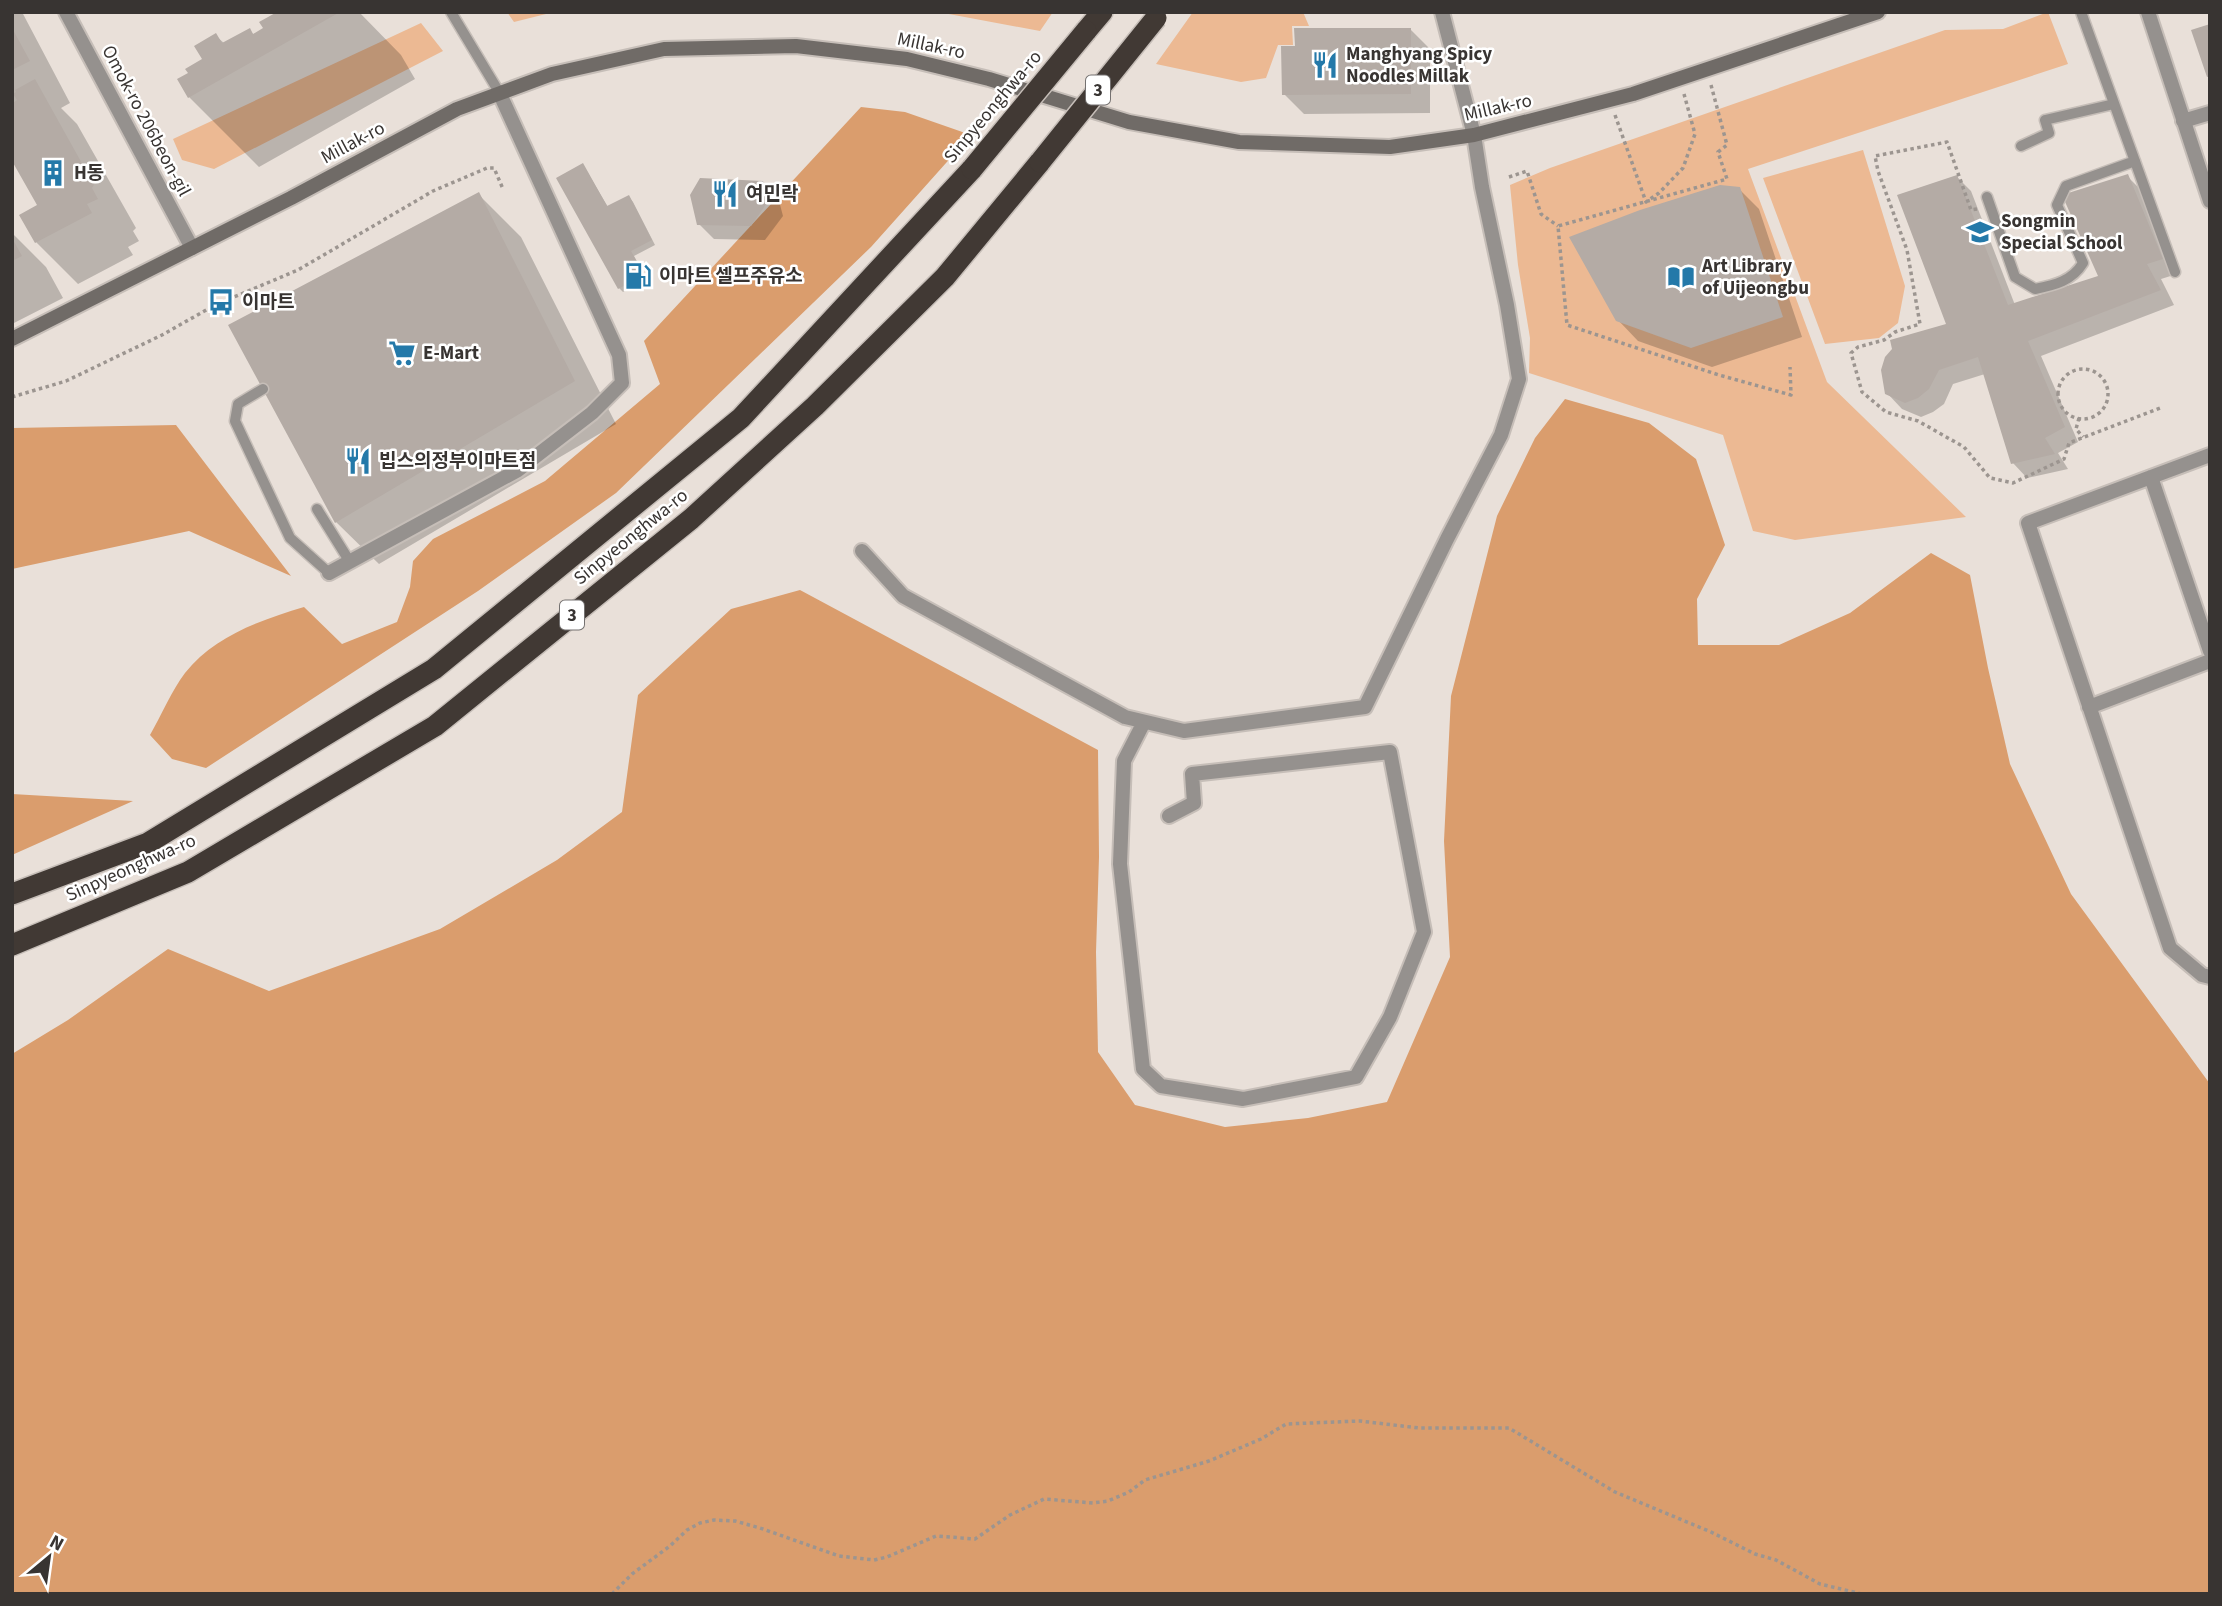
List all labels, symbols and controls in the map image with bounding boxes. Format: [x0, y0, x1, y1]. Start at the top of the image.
street label: Millak-ro [894, 26, 968, 66]
street label: Omok-ro 206beon-gil [95, 41, 197, 201]
place label: Manghyang Spicy Noodles Millak [1346, 41, 1492, 90]
street label: Sinpyeonghwa-ro [938, 45, 1048, 169]
restaurant icon: Manghyang Spicy Noodles Millak [1310, 50, 1340, 80]
road number: 3 [1086, 76, 1110, 104]
street label: Millak-ro [1461, 87, 1535, 129]
street label: Millak-ro [316, 115, 390, 171]
building icon: H동 [38, 158, 68, 188]
place label: H동 [74, 160, 104, 187]
restaurant icon: 여민락 [710, 179, 740, 209]
place label: 여민락 [746, 181, 798, 208]
place label: Songmin Special School [2001, 208, 2123, 257]
school or university icon: Songmin Special School [1965, 217, 1995, 247]
place label: Art Library of Uijeongbu [1701, 253, 1809, 302]
fuel station icon: 이마트 셀프주유소 [623, 261, 653, 291]
library icon: Art Library of Uijeongbu [1666, 262, 1696, 292]
place label: 이마트 셀프주유소 [659, 263, 803, 290]
bus stop icon: 이마트 [206, 287, 236, 317]
place label: 이마트 [242, 289, 294, 316]
supermarket icon: E-Mart [387, 338, 417, 368]
place label: E-Mart [423, 340, 479, 367]
restaurant icon: 빕스의정부이마트점 [343, 446, 373, 476]
place label: 빕스의정부이마트점 [379, 448, 536, 475]
street label: Sinpyeonghwa-ro [568, 482, 694, 592]
road number: 3 [560, 600, 584, 630]
street label: Sinpyeonghwa-ro [61, 827, 201, 909]
north arrow [14, 1522, 84, 1592]
text: N [44, 1529, 69, 1558]

